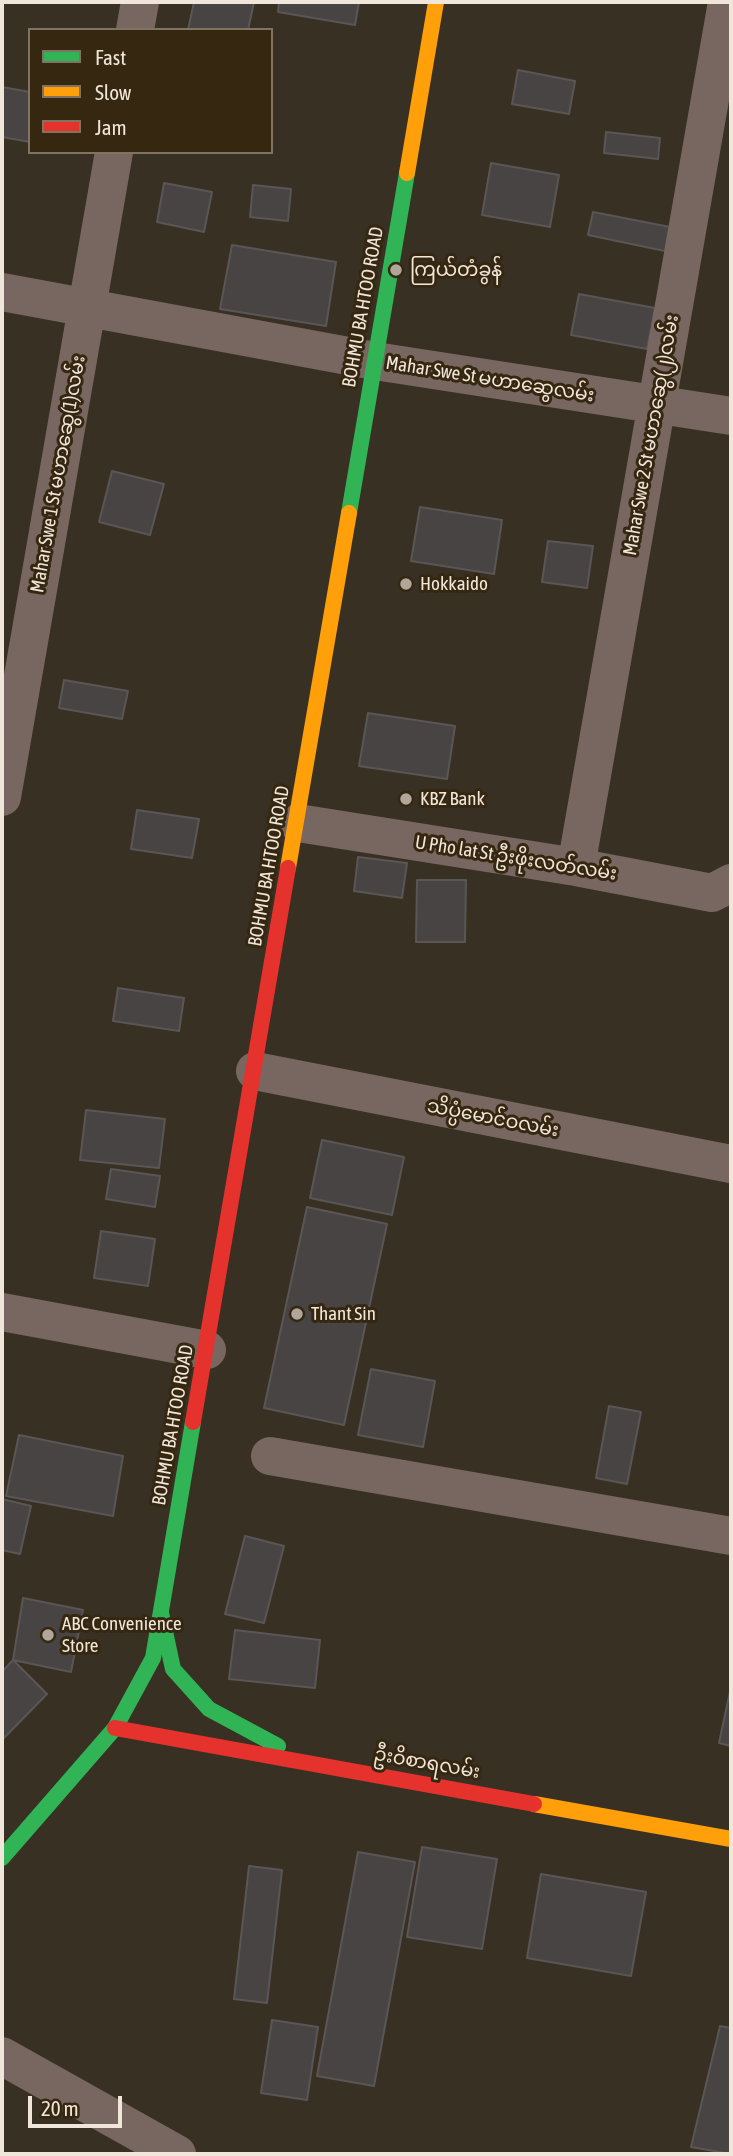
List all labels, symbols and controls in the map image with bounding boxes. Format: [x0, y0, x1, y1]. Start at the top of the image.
legend [28, 28, 273, 154]
text: Fast [95, 45, 126, 69]
text: Slow [95, 80, 131, 104]
text: Jam [95, 115, 127, 139]
street label: BOHMU BA HTOO ROAD [338, 225, 388, 389]
place label: ကြယ်တံခွန် [410, 259, 502, 281]
marker: ကြယ်တံခွန် [388, 262, 404, 278]
street label: Mahar Swe 2 St မဟာဆွေ(၂)လမ်း [619, 313, 683, 557]
street label: Mahar Swe St မဟာဆွေလမ်း [384, 351, 596, 407]
street label: Mahar Swe 1 St မဟာဆွေ(1)လမ်း [26, 354, 90, 594]
place label: Hokkaido [420, 573, 488, 595]
marker: Hokkaido [398, 576, 414, 592]
street label: BOHMU BA HTOO ROAD [244, 784, 294, 948]
place label: KBZ Bank [420, 788, 485, 810]
marker: KBZ Bank [398, 791, 414, 807]
street label: U Pho lat St ဦးဖိုးလတ်လမ်း [413, 831, 619, 885]
street label: သိပ္ပံမောင်ဝလမ်း [425, 1094, 561, 1142]
place label: Thant Sin [311, 1303, 376, 1325]
marker: Thant Sin [289, 1306, 305, 1322]
street label: BOHMU BA HTOO ROAD [148, 1343, 198, 1507]
place label: ABC Convenience Store [62, 1613, 182, 1657]
marker: ABC Convenience Store [40, 1627, 56, 1643]
street label: ဦးဝိစာရလမ်း [372, 1742, 482, 1784]
scale bar [32, 2082, 126, 2126]
text: 20 m [41, 2096, 79, 2120]

